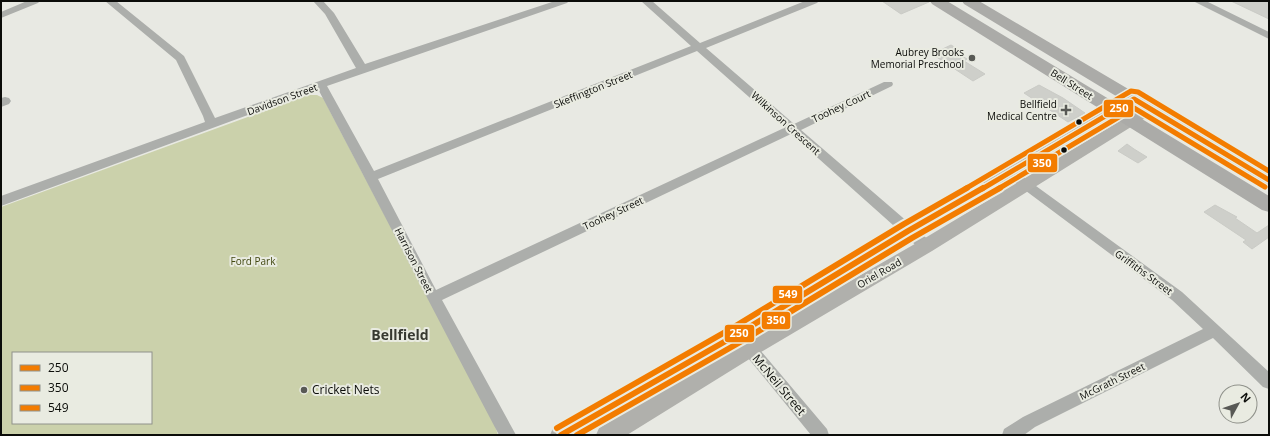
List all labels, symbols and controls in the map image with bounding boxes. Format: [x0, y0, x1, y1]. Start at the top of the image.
place label: Aubrey Brooks Memorial Preschool [871, 45, 964, 71]
marker: Aubrey Brooks Memorial Preschool [967, 53, 977, 63]
street label: Bell Street [1048, 65, 1096, 103]
street label: Skeffington Street [552, 67, 635, 111]
street label: Davidson Street [245, 80, 320, 118]
street label: Toohey Court [809, 86, 873, 126]
street label: Wilkinson Crescent [748, 88, 824, 158]
place label: Bellfield Medical Centre [987, 97, 1057, 123]
line badge: 250 [1103, 99, 1134, 118]
text: 250 [1110, 100, 1128, 115]
marker: Bellfield Medical Centre [1060, 104, 1072, 116]
unlabelled marker [1074, 117, 1084, 127]
unlabelled marker [1059, 145, 1069, 155]
line badge: 350 [1027, 153, 1058, 173]
text: 350 [1033, 155, 1051, 170]
street label: Toohey Street [581, 193, 646, 233]
street label: Harrison Street [392, 225, 437, 295]
street label: Griffiths Street [1112, 246, 1176, 298]
park label: Ford Park [231, 254, 276, 268]
street label: Oriel Road [854, 255, 904, 291]
line badge: 549 [772, 285, 803, 304]
text: 549 [779, 286, 797, 301]
line badge: 350 [761, 311, 791, 330]
text: 350 [767, 312, 785, 327]
line badge: 250 [724, 324, 755, 343]
district label: Bellfield [371, 325, 429, 344]
text: 250 [730, 325, 748, 340]
street label: McNeil Street [749, 350, 810, 419]
legend [12, 352, 152, 424]
text: 250 [48, 359, 69, 376]
street label: McGrath Street [1077, 359, 1147, 403]
text: 350 [48, 379, 69, 396]
place label: Cricket Nets [312, 381, 380, 398]
north arrow [1218, 384, 1258, 424]
marker: Cricket Nets [299, 385, 309, 395]
text: N [1237, 389, 1255, 406]
text: 549 [48, 399, 69, 416]

